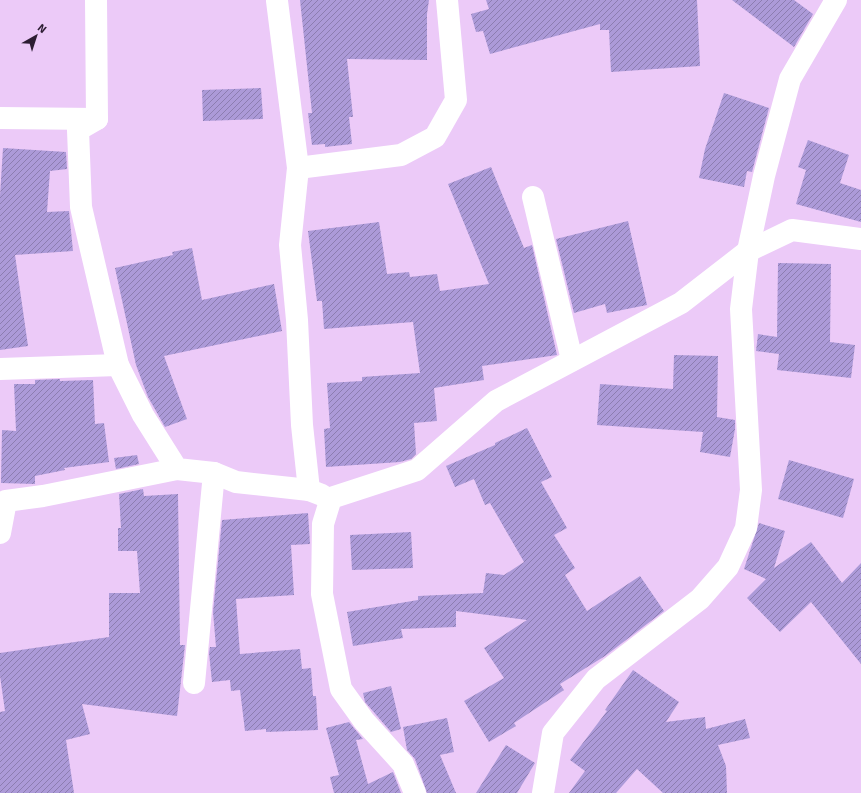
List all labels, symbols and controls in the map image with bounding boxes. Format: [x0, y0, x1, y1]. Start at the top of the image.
north arrow [16, 16, 56, 56]
text: N [35, 21, 49, 36]

